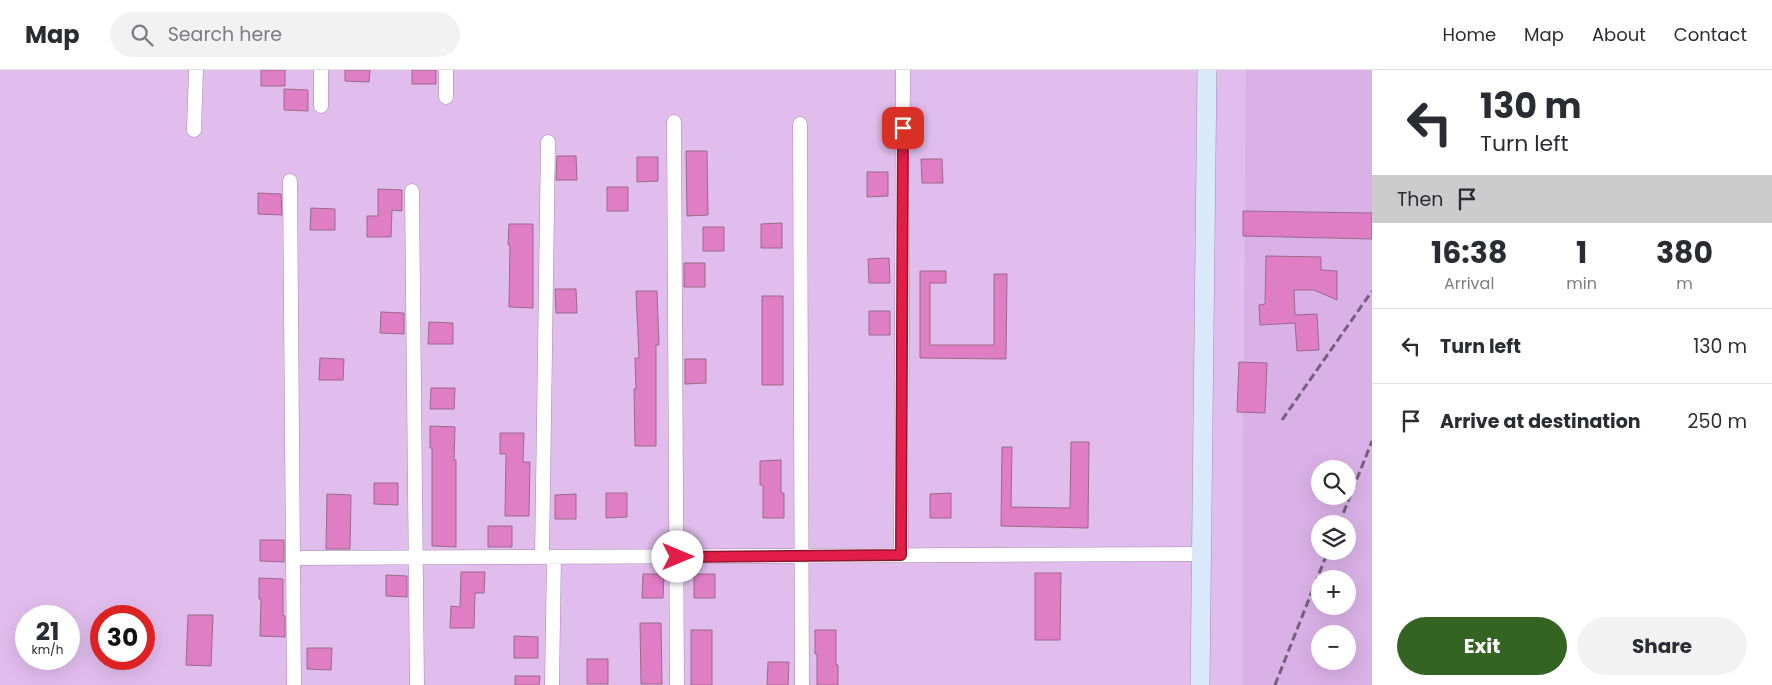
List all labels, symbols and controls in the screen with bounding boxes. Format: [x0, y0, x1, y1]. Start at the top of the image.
search box [110, 12, 460, 57]
text: Map [25, 18, 80, 51]
icon: search [128, 21, 156, 49]
text: Search here [168, 21, 282, 48]
text: Home [1442, 22, 1496, 47]
text: Map [1524, 22, 1564, 47]
text: About [1592, 22, 1646, 47]
text: Contact [1674, 22, 1747, 47]
text: 130 m [1480, 81, 1582, 130]
icon: left [1397, 90, 1462, 155]
pin [882, 107, 924, 149]
icon: arrive [889, 114, 917, 142]
text: Turn left [1480, 128, 1568, 159]
icon: arrive [1453, 185, 1481, 213]
text: Then [1397, 186, 1443, 213]
text: 16:38 [1431, 231, 1507, 274]
text: 1 [1576, 231, 1587, 274]
text: 380 [1656, 231, 1713, 274]
text: Arrival [1444, 272, 1494, 295]
text: min [1566, 272, 1597, 295]
text: m [1676, 272, 1693, 295]
icon: left [1397, 332, 1425, 360]
text: Turn left [1440, 333, 1521, 360]
text: 130 m [1693, 333, 1747, 360]
icon: arrive [1397, 407, 1425, 435]
text: Arrive at destination [1440, 408, 1641, 435]
text: 250 m [1688, 408, 1747, 435]
map controls [1311, 460, 1356, 670]
button: search [1311, 460, 1356, 505]
button: layers [1311, 515, 1356, 560]
position arrow [651, 530, 703, 582]
button: + [1311, 570, 1356, 615]
speed limit sign: 30 [90, 605, 155, 670]
text: 21 [36, 614, 59, 649]
button: Exit [1397, 617, 1567, 675]
button: Share [1577, 617, 1747, 675]
button: − [1311, 625, 1356, 670]
text: km/h [32, 641, 63, 658]

